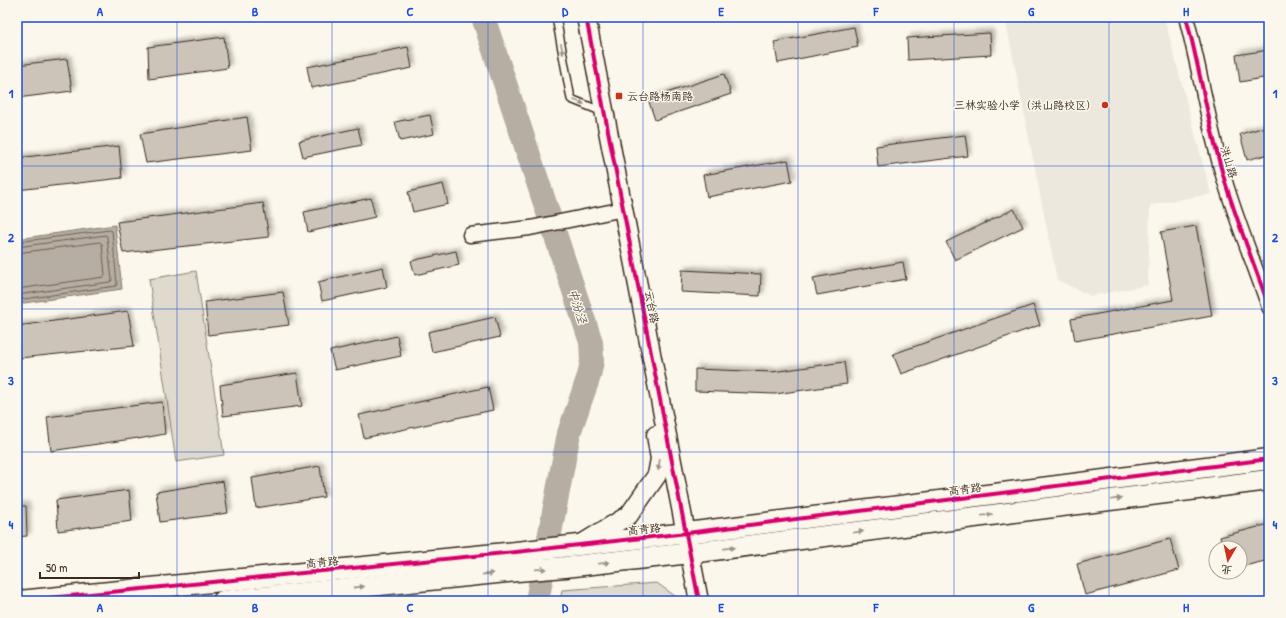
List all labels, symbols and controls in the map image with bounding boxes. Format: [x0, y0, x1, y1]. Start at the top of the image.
text: A [97, 2, 104, 20]
text: B [252, 2, 259, 20]
text: C [406, 2, 414, 20]
text: D [562, 2, 569, 20]
text: E [718, 2, 724, 20]
text: F [873, 2, 880, 20]
text: G [1028, 2, 1035, 20]
text: H [1183, 2, 1189, 20]
one-way arrow [559, 43, 565, 55]
text: 1 [9, 84, 14, 102]
text: 1 [1273, 84, 1278, 102]
place label: 云台路杨南路 [627, 89, 693, 103]
marker: 云台路杨南路 [614, 91, 624, 101]
place label: 三林实验小学（洪山路校区） [954, 98, 1097, 112]
one-way arrow [574, 99, 585, 105]
marker: 三林实验小学（洪山路校区） [1100, 100, 1110, 110]
street label: 洪山路 [1218, 144, 1240, 180]
text: 2 [8, 228, 15, 246]
text: 2 [1272, 228, 1279, 246]
water label: 中汾泾 [564, 286, 592, 327]
street label: 云台路 [642, 289, 662, 325]
text: 3 [8, 371, 14, 389]
text: 3 [1272, 371, 1278, 389]
one-way arrow [655, 459, 662, 471]
street label: 高青路 [948, 480, 982, 498]
one-way arrow [1110, 496, 1122, 502]
one-way arrow [981, 512, 993, 519]
text: 4 [9, 515, 14, 533]
text: 4 [1273, 515, 1278, 533]
street label: 高青路 [627, 520, 661, 538]
one-way arrow [852, 529, 864, 535]
north arrow [1208, 540, 1248, 580]
one-way arrow [723, 545, 735, 551]
street label: 高青路 [305, 553, 339, 571]
scale bar [40, 554, 139, 580]
text: 50 m [46, 559, 67, 576]
one-way arrow [598, 560, 610, 566]
text: 北 [1220, 562, 1233, 578]
one-way arrow [535, 565, 547, 572]
one-way arrow [482, 570, 494, 577]
one-way arrow [353, 584, 365, 590]
text: A [97, 598, 104, 616]
text: B [252, 598, 259, 616]
text: C [406, 598, 414, 616]
text: D [562, 598, 569, 616]
text: E [718, 598, 724, 616]
text: F [873, 598, 880, 616]
text: G [1028, 598, 1035, 616]
text: H [1183, 598, 1189, 616]

